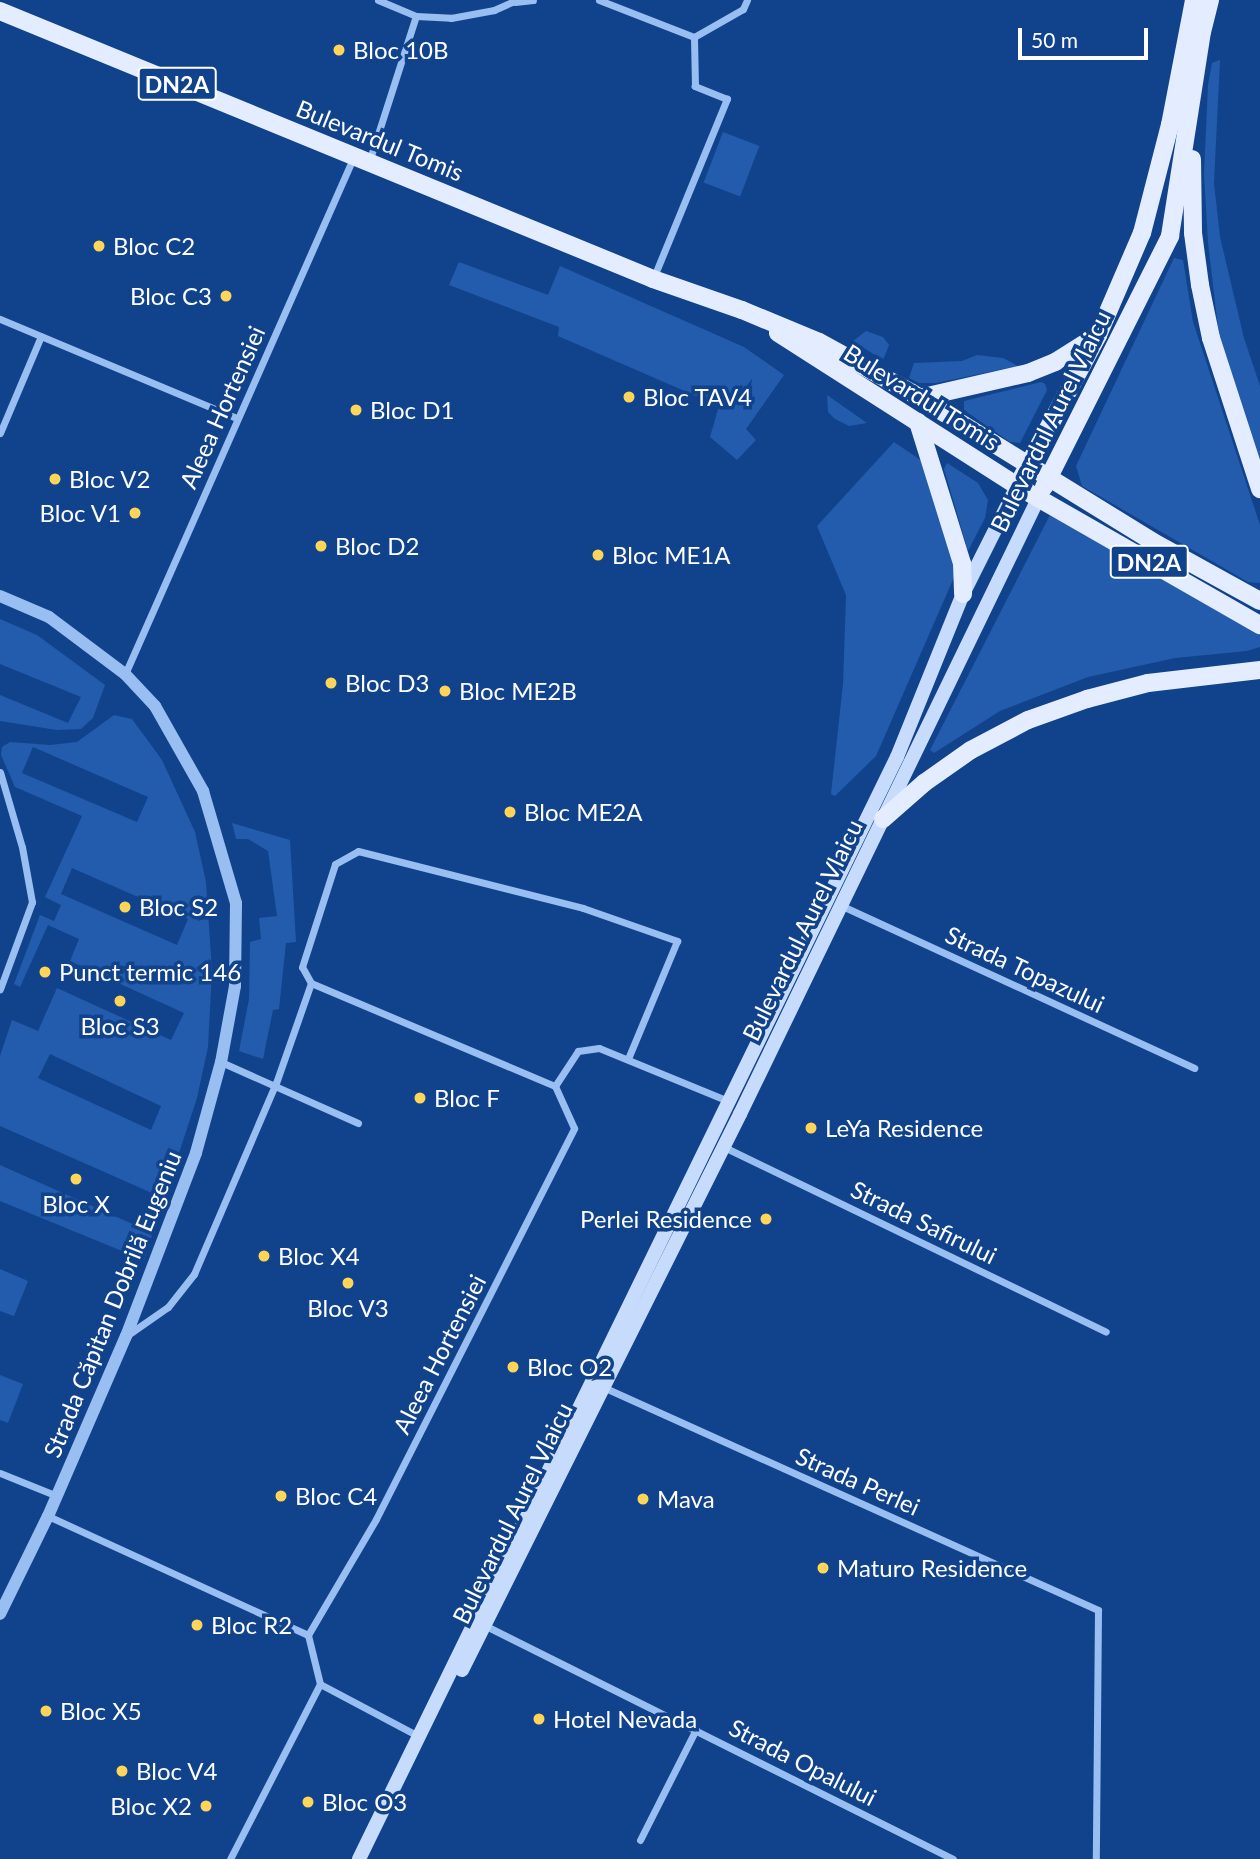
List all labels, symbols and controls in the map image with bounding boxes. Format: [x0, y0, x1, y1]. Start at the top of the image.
scale bar [1022, 14, 1152, 58]
text: 50 m [1031, 27, 1078, 52]
place label: Bloc 10B [353, 36, 449, 64]
marker: Bloc 10B [331, 42, 347, 58]
road number: DN2A [137, 64, 217, 104]
street label: Bulevardul Tomis [292, 93, 468, 187]
place label: Bloc C2 [113, 232, 195, 260]
marker: Bloc C2 [91, 238, 107, 254]
place label: Bloc C3 [130, 282, 212, 310]
marker: Bloc C3 [218, 288, 234, 304]
street label: Bulevardul Aurel Vlaicu [984, 305, 1116, 537]
street label: Aleea Hortensiei [173, 321, 271, 493]
street label: Bulevardul Tomis [839, 338, 1005, 456]
place label: Bloc TAV4 [643, 383, 753, 411]
marker: Bloc TAV4 [621, 389, 637, 405]
place label: Bloc D1 [370, 396, 454, 424]
marker: Bloc D1 [348, 402, 364, 418]
place label: Bloc V2 [69, 465, 151, 493]
marker: Bloc V2 [47, 471, 63, 487]
place label: Bloc V1 [39, 499, 121, 527]
marker: Bloc V1 [127, 505, 143, 521]
place label: Bloc D2 [335, 532, 419, 560]
marker: Bloc D2 [313, 538, 329, 554]
place label: Bloc ME1A [612, 541, 730, 569]
road number: DN2A [1109, 542, 1189, 582]
marker: Bloc ME1A [590, 547, 606, 563]
place label: Bloc D3 [345, 669, 429, 697]
marker: Bloc D3 [323, 675, 339, 691]
place label: Bloc ME2B [459, 677, 577, 705]
marker: Bloc ME2B [437, 683, 453, 699]
place label: Bloc ME2A [524, 798, 642, 826]
marker: Bloc ME2A [502, 804, 518, 820]
street label: Bulevardul Aurel Vlaicu [736, 814, 868, 1046]
place label: Bloc S2 [139, 893, 218, 921]
marker: Bloc S2 [117, 899, 133, 915]
street label: Strada Topazului [941, 920, 1109, 1018]
place label: Punct termic 146 [59, 958, 241, 986]
marker: Punct termic 146 [37, 964, 53, 980]
marker: Bloc S3 [112, 993, 128, 1009]
place label: Bloc S3 [80, 1012, 160, 1040]
place label: Bloc F [434, 1084, 500, 1112]
marker: Bloc F [412, 1090, 428, 1106]
place label: LeYa Residence [825, 1114, 983, 1142]
marker: LeYa Residence [803, 1120, 819, 1136]
street label: Strada Căpitan Dobrilă Eugeniu [37, 1147, 187, 1461]
marker: Bloc X [68, 1171, 84, 1187]
street label: Strada Safirului [847, 1174, 1001, 1270]
place label: Bloc X [42, 1190, 110, 1218]
place label: Perlei Residence [580, 1205, 752, 1233]
marker: Perlei Residence [758, 1211, 774, 1227]
place label: Bloc X4 [278, 1242, 360, 1270]
marker: Bloc X4 [256, 1248, 272, 1264]
street label: Aleea Hortensiei [386, 1270, 492, 1438]
marker: Bloc V3 [340, 1275, 356, 1291]
place label: Bloc V3 [307, 1294, 389, 1322]
place label: Bloc O2 [527, 1353, 612, 1381]
marker: Bloc O2 [505, 1359, 521, 1375]
street label: Bulevardul Aurel Vlaicu [446, 1397, 578, 1629]
street label: Strada Perlei [792, 1441, 924, 1521]
place label: Bloc C4 [295, 1482, 377, 1510]
place label: Mava [657, 1485, 715, 1513]
marker: Bloc C4 [273, 1488, 289, 1504]
marker: Mava [635, 1491, 651, 1507]
place label: Maturo Residence [837, 1554, 1027, 1582]
marker: Maturo Residence [815, 1560, 831, 1576]
place label: Bloc R2 [211, 1611, 292, 1639]
marker: Bloc R2 [189, 1617, 205, 1633]
place label: Bloc X5 [60, 1697, 142, 1725]
marker: Bloc X5 [38, 1703, 54, 1719]
place label: Hotel Nevada [553, 1705, 697, 1733]
marker: Hotel Nevada [531, 1711, 547, 1727]
street label: Strada Opalului [725, 1713, 881, 1811]
place label: Bloc V4 [136, 1757, 218, 1785]
marker: Bloc V4 [114, 1763, 130, 1779]
place label: Bloc O3 [322, 1788, 407, 1816]
place label: Bloc X2 [110, 1792, 192, 1820]
marker: Bloc O3 [300, 1794, 316, 1810]
marker: Bloc X2 [198, 1798, 214, 1814]

